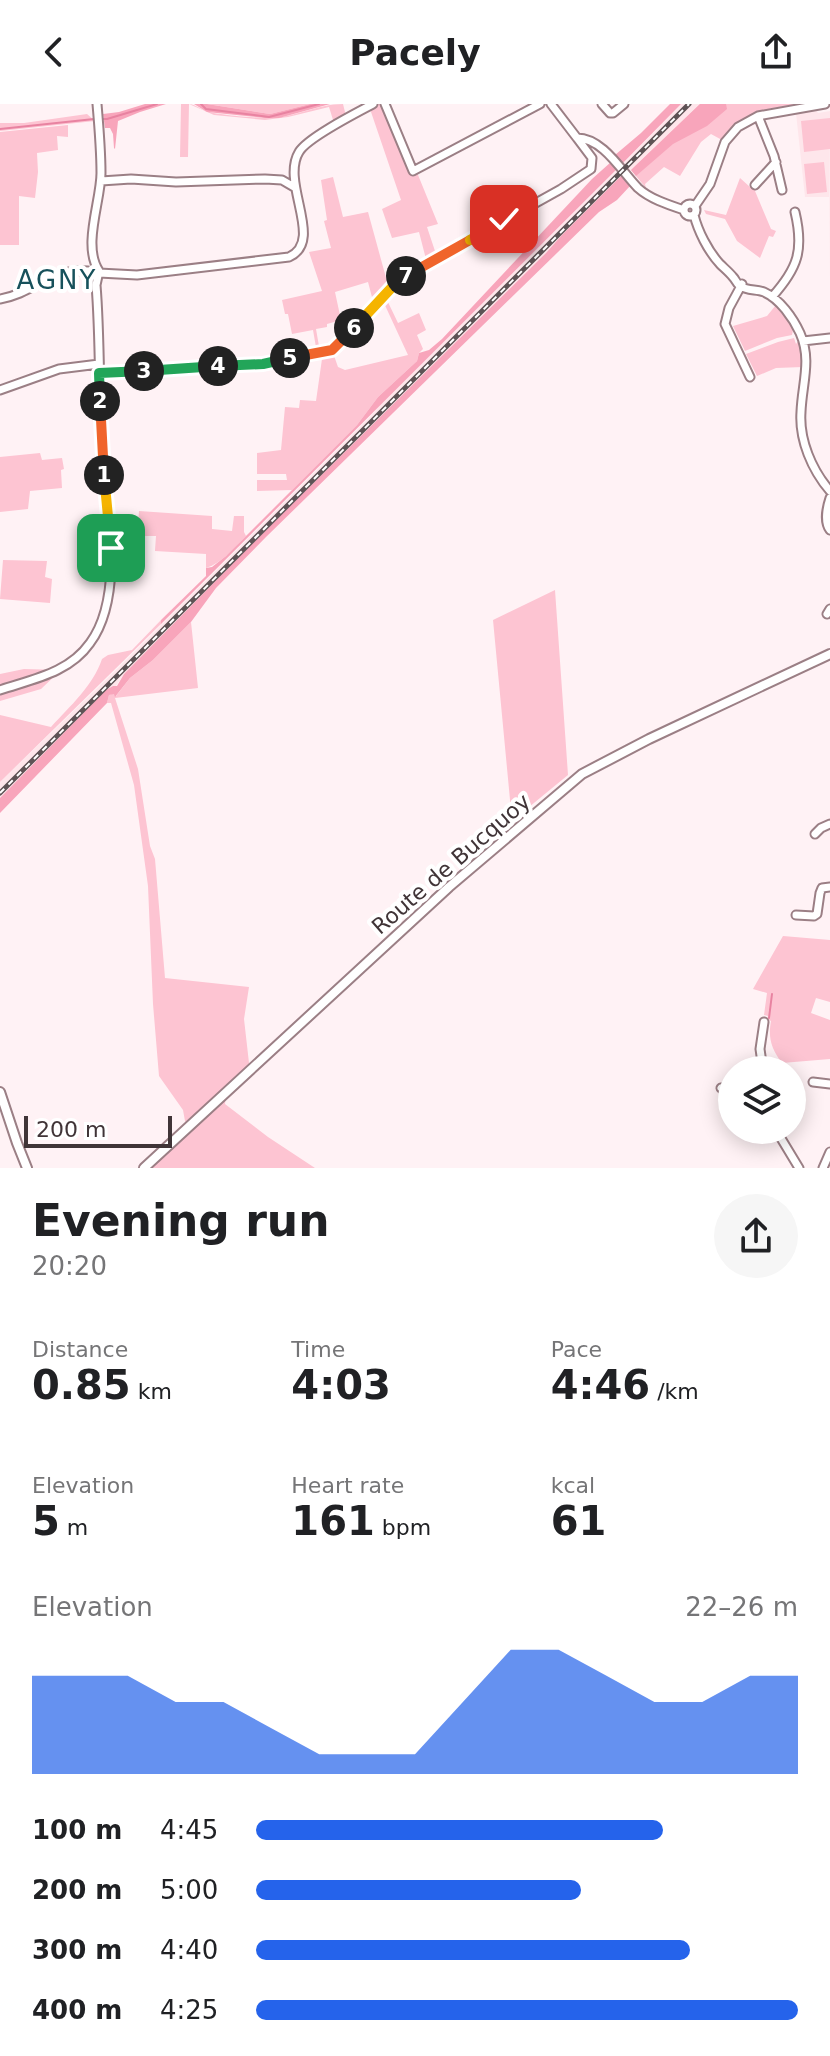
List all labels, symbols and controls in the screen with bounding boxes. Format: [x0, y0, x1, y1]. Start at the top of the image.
icon: back [32, 30, 76, 74]
icon: share [754, 30, 798, 74]
text: Pacely [349, 32, 481, 73]
pin [470, 185, 538, 253]
icon: check [482, 197, 526, 241]
pin: 7 [386, 256, 426, 296]
text: 7 [398, 263, 414, 288]
district label: AGNY [17, 265, 97, 295]
pin: 6 [334, 308, 374, 348]
text: 6 [346, 315, 362, 340]
pin: 5 [270, 338, 310, 378]
text: 5 [282, 345, 298, 370]
pin: 4 [198, 346, 238, 386]
pin: 3 [124, 351, 164, 391]
text: 4 [210, 353, 226, 378]
text: 3 [136, 358, 152, 383]
pin: 2 [80, 381, 120, 421]
text: 2 [92, 388, 108, 413]
pin: 1 [84, 455, 124, 495]
text: 1 [96, 462, 112, 487]
pin [77, 514, 145, 582]
icon: arrive [89, 526, 133, 570]
street label: Route de Bucquoy [367, 789, 535, 939]
map controls [718, 1056, 806, 1144]
button: layers [718, 1056, 806, 1144]
scale bar [24, 1112, 172, 1148]
text: 200 m [36, 1117, 106, 1142]
button: share [714, 1194, 798, 1278]
text: Evening run [32, 1195, 329, 1246]
text: 20:20 [32, 1251, 107, 1281]
text: Distance [32, 1337, 128, 1362]
text: Time [291, 1337, 345, 1362]
text: Pace [551, 1337, 602, 1362]
text: 0.85 [32, 1362, 131, 1408]
text: 4:03 [291, 1362, 391, 1408]
text: 4:46 [551, 1362, 650, 1408]
text: km [131, 1379, 172, 1404]
text: /km [650, 1379, 699, 1404]
text: Elevation [32, 1473, 134, 1498]
text: Heart rate [291, 1473, 404, 1498]
text: kcal [551, 1473, 595, 1498]
text: 5 [32, 1498, 60, 1544]
text: 161 [291, 1498, 375, 1544]
text: 61 [551, 1498, 606, 1544]
text: m [60, 1515, 88, 1540]
text: bpm [375, 1515, 431, 1540]
text: Elevation [32, 1592, 153, 1622]
text: 22–26 m [685, 1592, 798, 1622]
text: 100 m [32, 1815, 122, 1845]
text: 4:45 [160, 1815, 218, 1845]
text: 200 m [32, 1875, 122, 1905]
text: 5:00 [160, 1875, 218, 1905]
text: 300 m [32, 1935, 122, 1965]
text: 4:40 [160, 1935, 218, 1965]
text: 400 m [32, 1995, 122, 2025]
text: 4:25 [160, 1995, 218, 2025]

